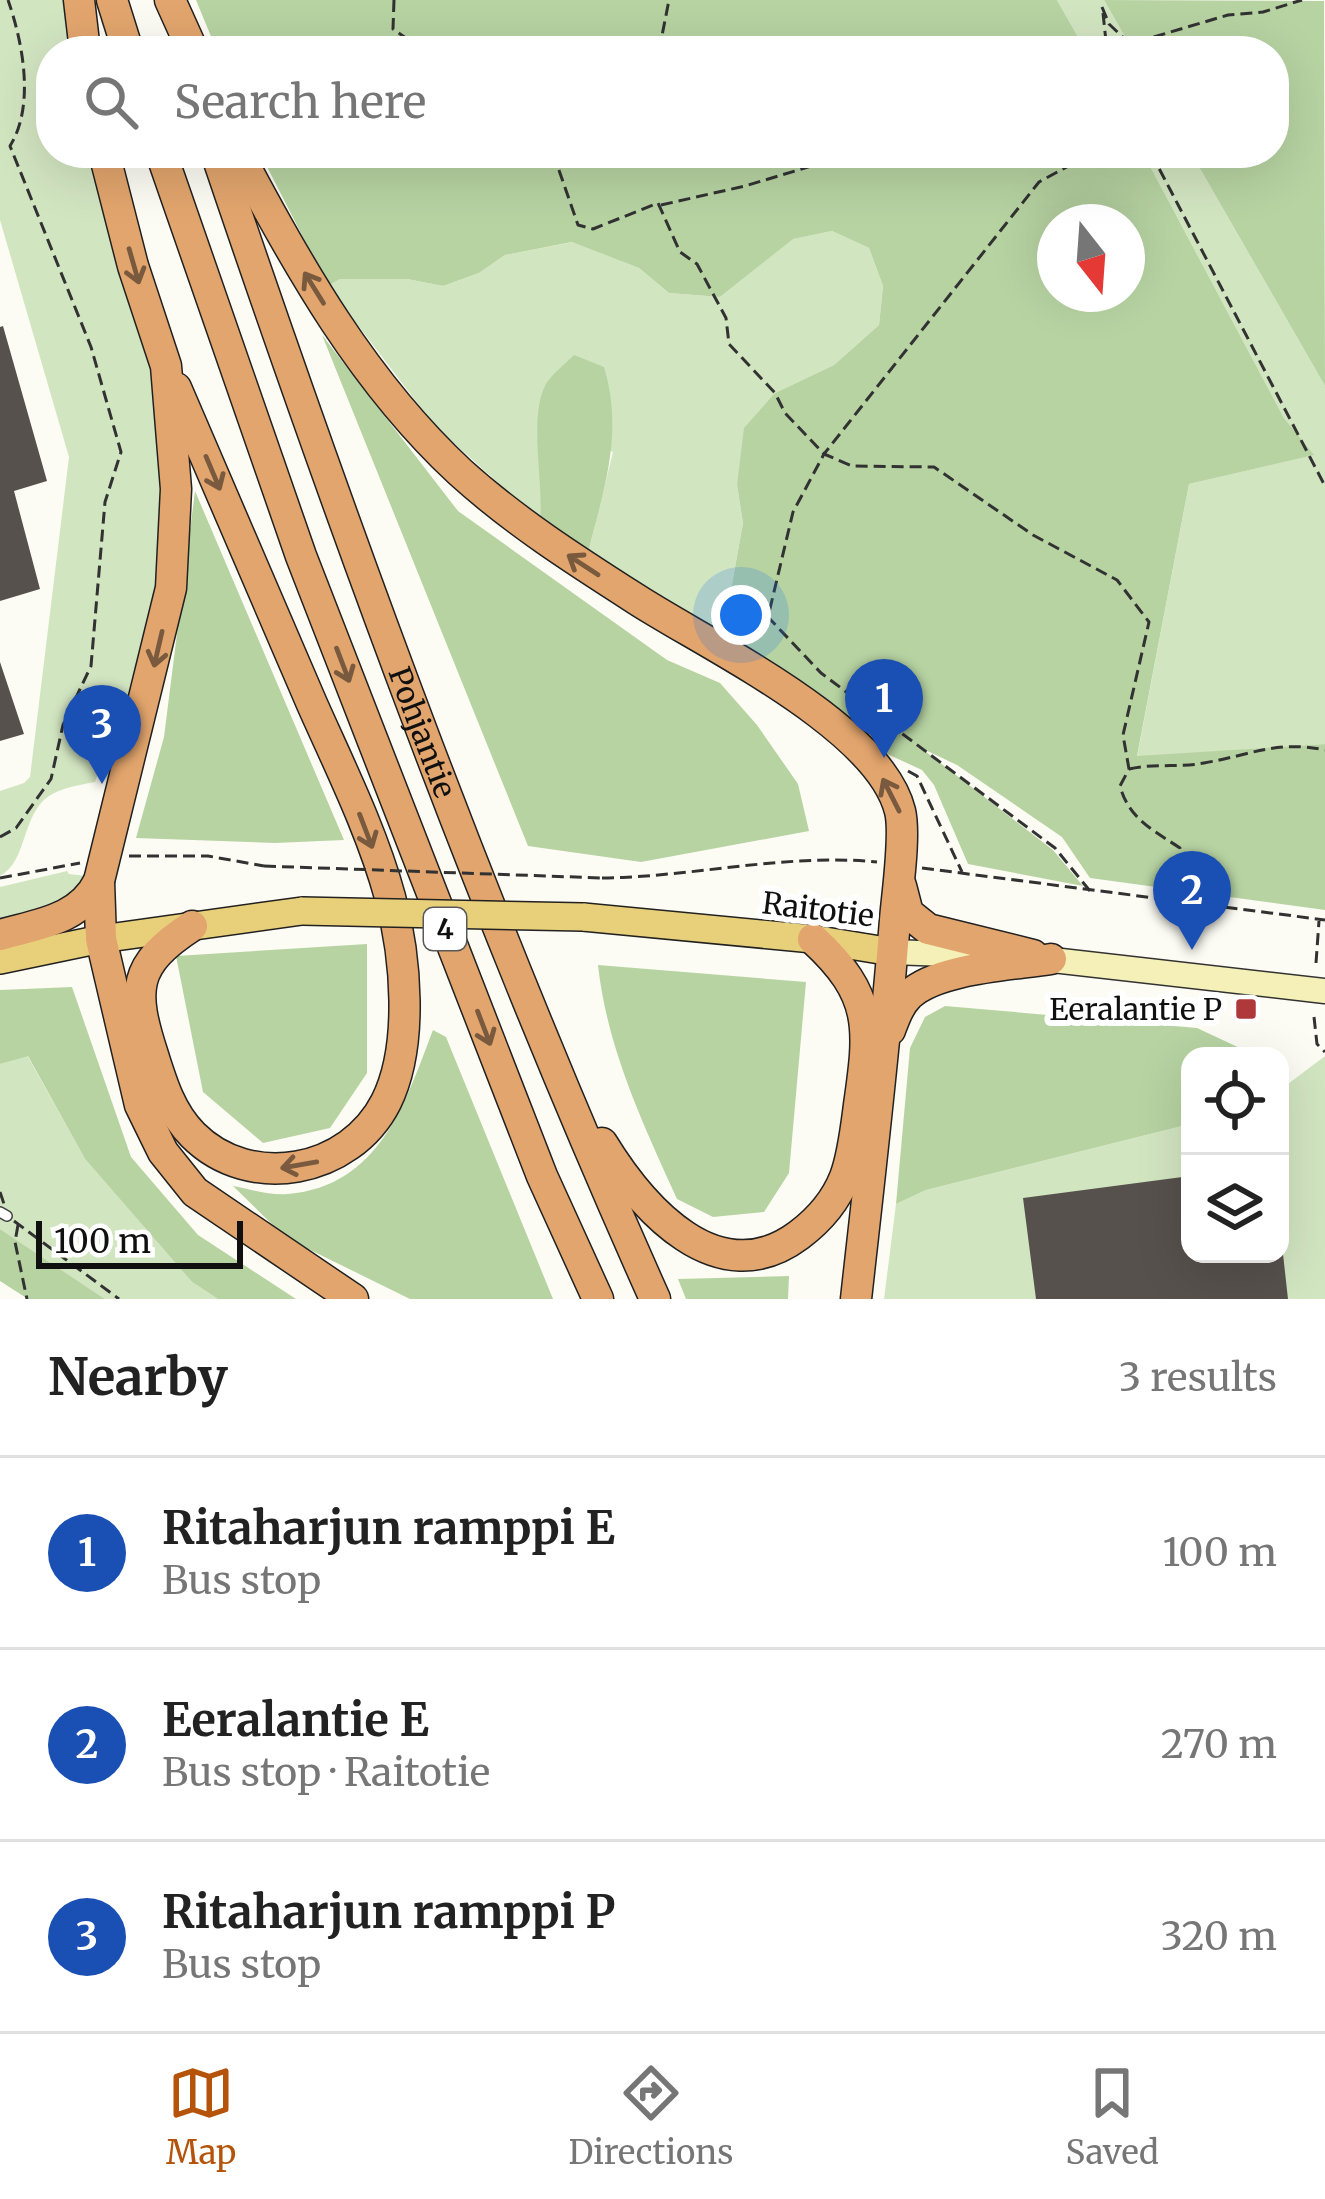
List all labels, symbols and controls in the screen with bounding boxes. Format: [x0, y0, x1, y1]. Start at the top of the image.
search box [36, 36, 1289, 168]
icon: search [78, 69, 144, 135]
text: Search here [174, 74, 426, 130]
north arrow [1037, 204, 1145, 312]
one-way arrow [124, 246, 146, 284]
one-way arrow [302, 271, 326, 305]
one-way arrow [203, 454, 225, 490]
one-way arrow [566, 552, 600, 577]
your location [711, 585, 771, 645]
one-way arrow [146, 630, 168, 668]
one-way arrow [334, 645, 356, 682]
pin: 1 [845, 659, 923, 758]
street label: Pohjantie [381, 662, 465, 803]
pin: 3 [63, 685, 141, 784]
one-way arrow [879, 778, 902, 814]
one-way arrow [357, 812, 379, 849]
pin: 2 [1153, 851, 1231, 950]
street label: Raitotie [760, 883, 876, 935]
road number: 4 [424, 908, 466, 950]
place label: Eeralantie P [1049, 990, 1222, 1028]
marker: Eeralantie P [1233, 996, 1259, 1022]
one-way arrow [475, 1009, 497, 1046]
map controls [1181, 1047, 1289, 1263]
button: locate [1181, 1047, 1289, 1155]
one-way arrow [281, 1155, 320, 1177]
button: layers [1181, 1155, 1289, 1263]
scale bar [36, 1215, 243, 1268]
text: 100 m [54, 1221, 151, 1262]
text: Nearby [48, 1345, 228, 1409]
text: 3 results [1119, 1353, 1277, 1402]
text: Ritaharjun ramppi E [162, 1500, 615, 1556]
text: 1 [78, 1528, 96, 1577]
text: 100 m [1162, 1528, 1277, 1577]
text: Bus stop [162, 1556, 321, 1605]
text: Eeralantie E [162, 1692, 429, 1748]
text: 2 [76, 1720, 98, 1769]
text: 270 m [1161, 1720, 1277, 1769]
text: Bus stop · Raitotie [162, 1748, 490, 1797]
text: Ritaharjun ramppi P [162, 1884, 615, 1940]
text: 3 [76, 1912, 98, 1961]
text: 320 m [1160, 1912, 1277, 1961]
text: Bus stop [162, 1940, 321, 1989]
tab: Map [166, 2060, 236, 2173]
tab: Directions [568, 2060, 733, 2173]
tab: Saved [1065, 2060, 1159, 2173]

